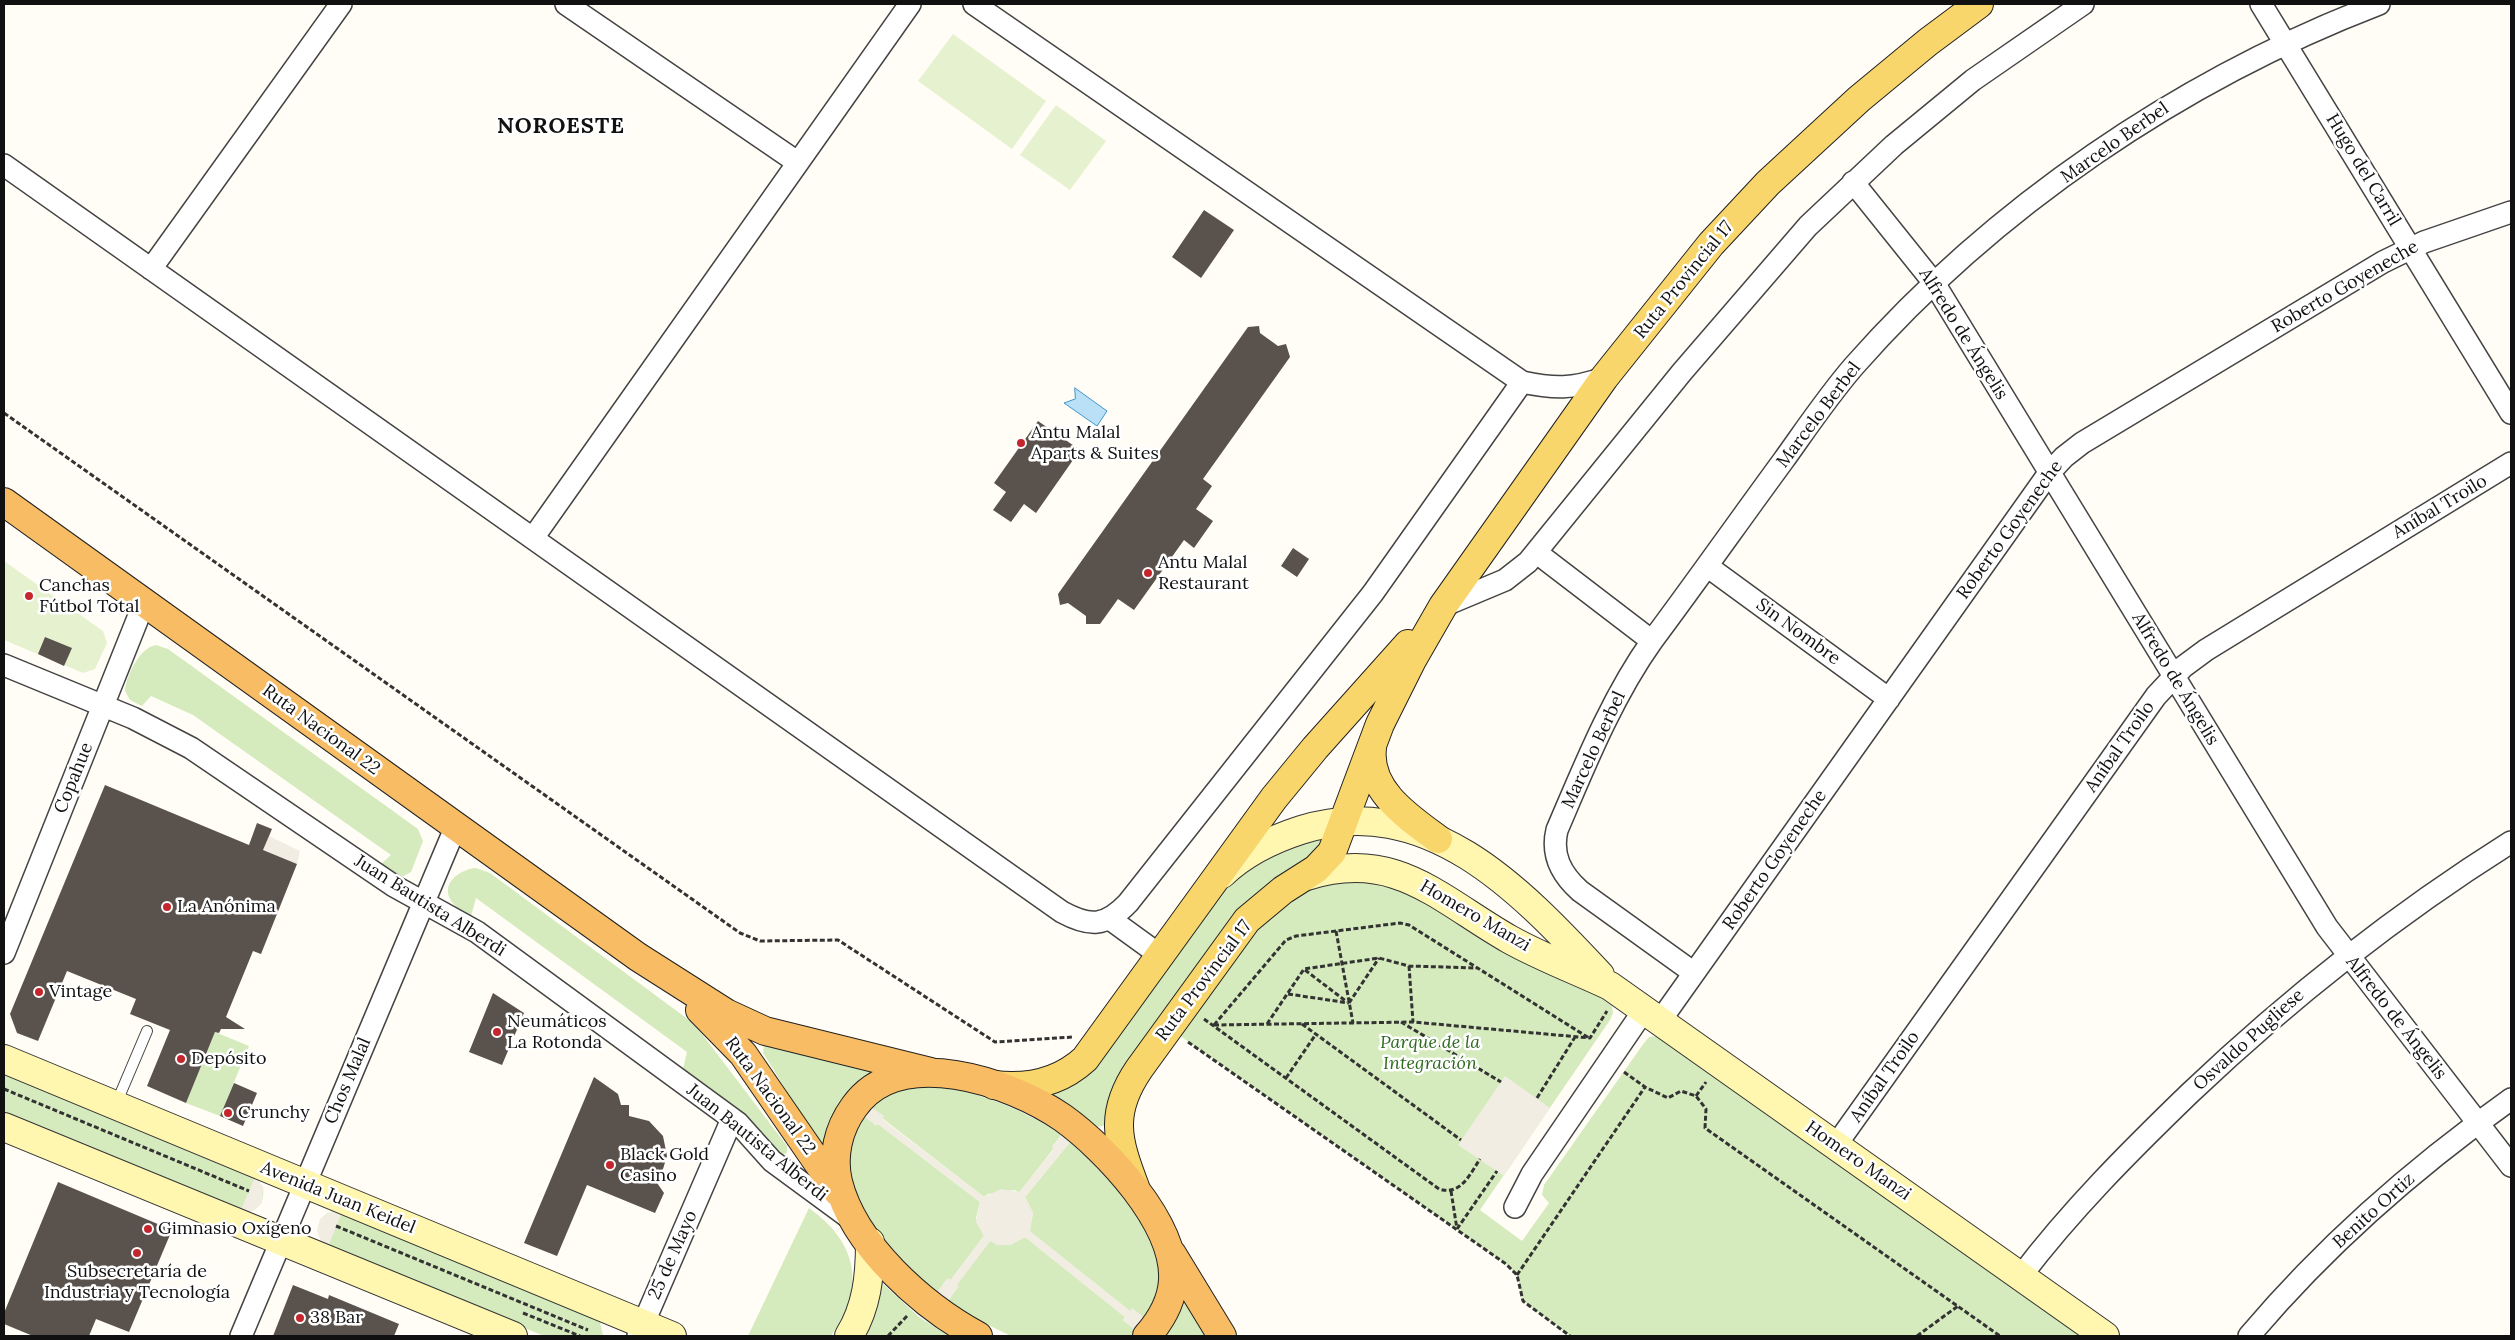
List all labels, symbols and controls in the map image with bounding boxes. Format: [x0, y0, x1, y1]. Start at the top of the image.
street label: Marcelo Berbel [2057, 98, 2173, 188]
street label: Hugo del Carril [2321, 110, 2405, 230]
district label: NOROESTE [496, 114, 626, 140]
street label: Ruta Provincial 17 [1630, 217, 1738, 343]
street label: Roberto Goyeneche [2268, 236, 2422, 338]
street label: Alfredo de Ángelis [1914, 264, 2012, 404]
street label: Marcelo Berbel [1772, 358, 1866, 472]
place label: Antu Malal Aparts & Suites [1031, 422, 1159, 464]
marker: Antu Malal Aparts & Suites [1015, 437, 1027, 449]
street label: Roberto Goyeneche [1952, 457, 2068, 603]
street label: Aníbal Troilo [2389, 470, 2491, 544]
place label: Antu Malal Restaurant [1158, 552, 1249, 594]
marker: Antu Malal Restaurant [1142, 567, 1154, 579]
place label: Canchas Fútbol Total [39, 575, 139, 618]
marker: Canchas Fútbol Total [23, 590, 35, 602]
street label: Sin Nombre [1752, 594, 1844, 670]
street label: Alfredo de Ángelis [2127, 609, 2223, 749]
street label: Ruta Nacional 22 [258, 680, 384, 780]
street label: Marcelo Berbel [1557, 688, 1631, 812]
street label: Aníbal Troilo [2081, 697, 2159, 797]
street label: Copahue [50, 739, 98, 817]
street label: Roberto Goyeneche [1719, 786, 1831, 934]
street label: Juan Bautista Alberdi [350, 851, 510, 961]
street label: Homero Manzi [1416, 876, 1534, 956]
place label: La Anónima [177, 896, 276, 918]
marker: La Anónima [161, 901, 173, 913]
street label: Ruta Provincial 17 [1152, 916, 1256, 1046]
street label: Alfredo de Ángelis [2341, 952, 2451, 1084]
place label: Vintage [49, 981, 112, 1003]
street label: Osvaldo Pugliese [2189, 985, 2309, 1095]
marker: Vintage [33, 986, 45, 998]
place label: Neumáticos La Rotonda [507, 1011, 607, 1054]
marker: Neumáticos La Rotonda [491, 1026, 503, 1038]
street label: Aníbal Troilo [1846, 1027, 1924, 1127]
park label: Parque de la Integración [1380, 1032, 1480, 1074]
street label: Ruta Nacional 22 [720, 1033, 820, 1159]
street label: Chos Malal [320, 1035, 376, 1127]
place label: Depósito [191, 1048, 267, 1070]
marker: Depósito [175, 1053, 187, 1065]
street label: Juan Bautista Alberdi [682, 1080, 832, 1206]
place label: Crunchy [238, 1102, 310, 1124]
marker: Crunchy [222, 1107, 234, 1119]
street label: Homero Manzi [1801, 1117, 1915, 1205]
place label: Black Gold Casino [620, 1144, 709, 1186]
street label: Avenida Juan Keidel [257, 1157, 419, 1239]
marker: Black Gold Casino [604, 1159, 616, 1171]
street label: Benito Ortiz [2329, 1169, 2419, 1253]
street label: 25 de Mayo [644, 1207, 702, 1303]
place label: Gimnasio Oxígeno [158, 1218, 312, 1240]
marker: Gimnasio Oxígeno [142, 1223, 154, 1235]
marker: Subsecretaría de Industria y Tecnología [131, 1247, 143, 1259]
place label: Subsecretaría de Industria y Tecnología [44, 1261, 230, 1304]
place label: 38 Bar [310, 1307, 363, 1329]
marker: 38 Bar [294, 1312, 306, 1324]

